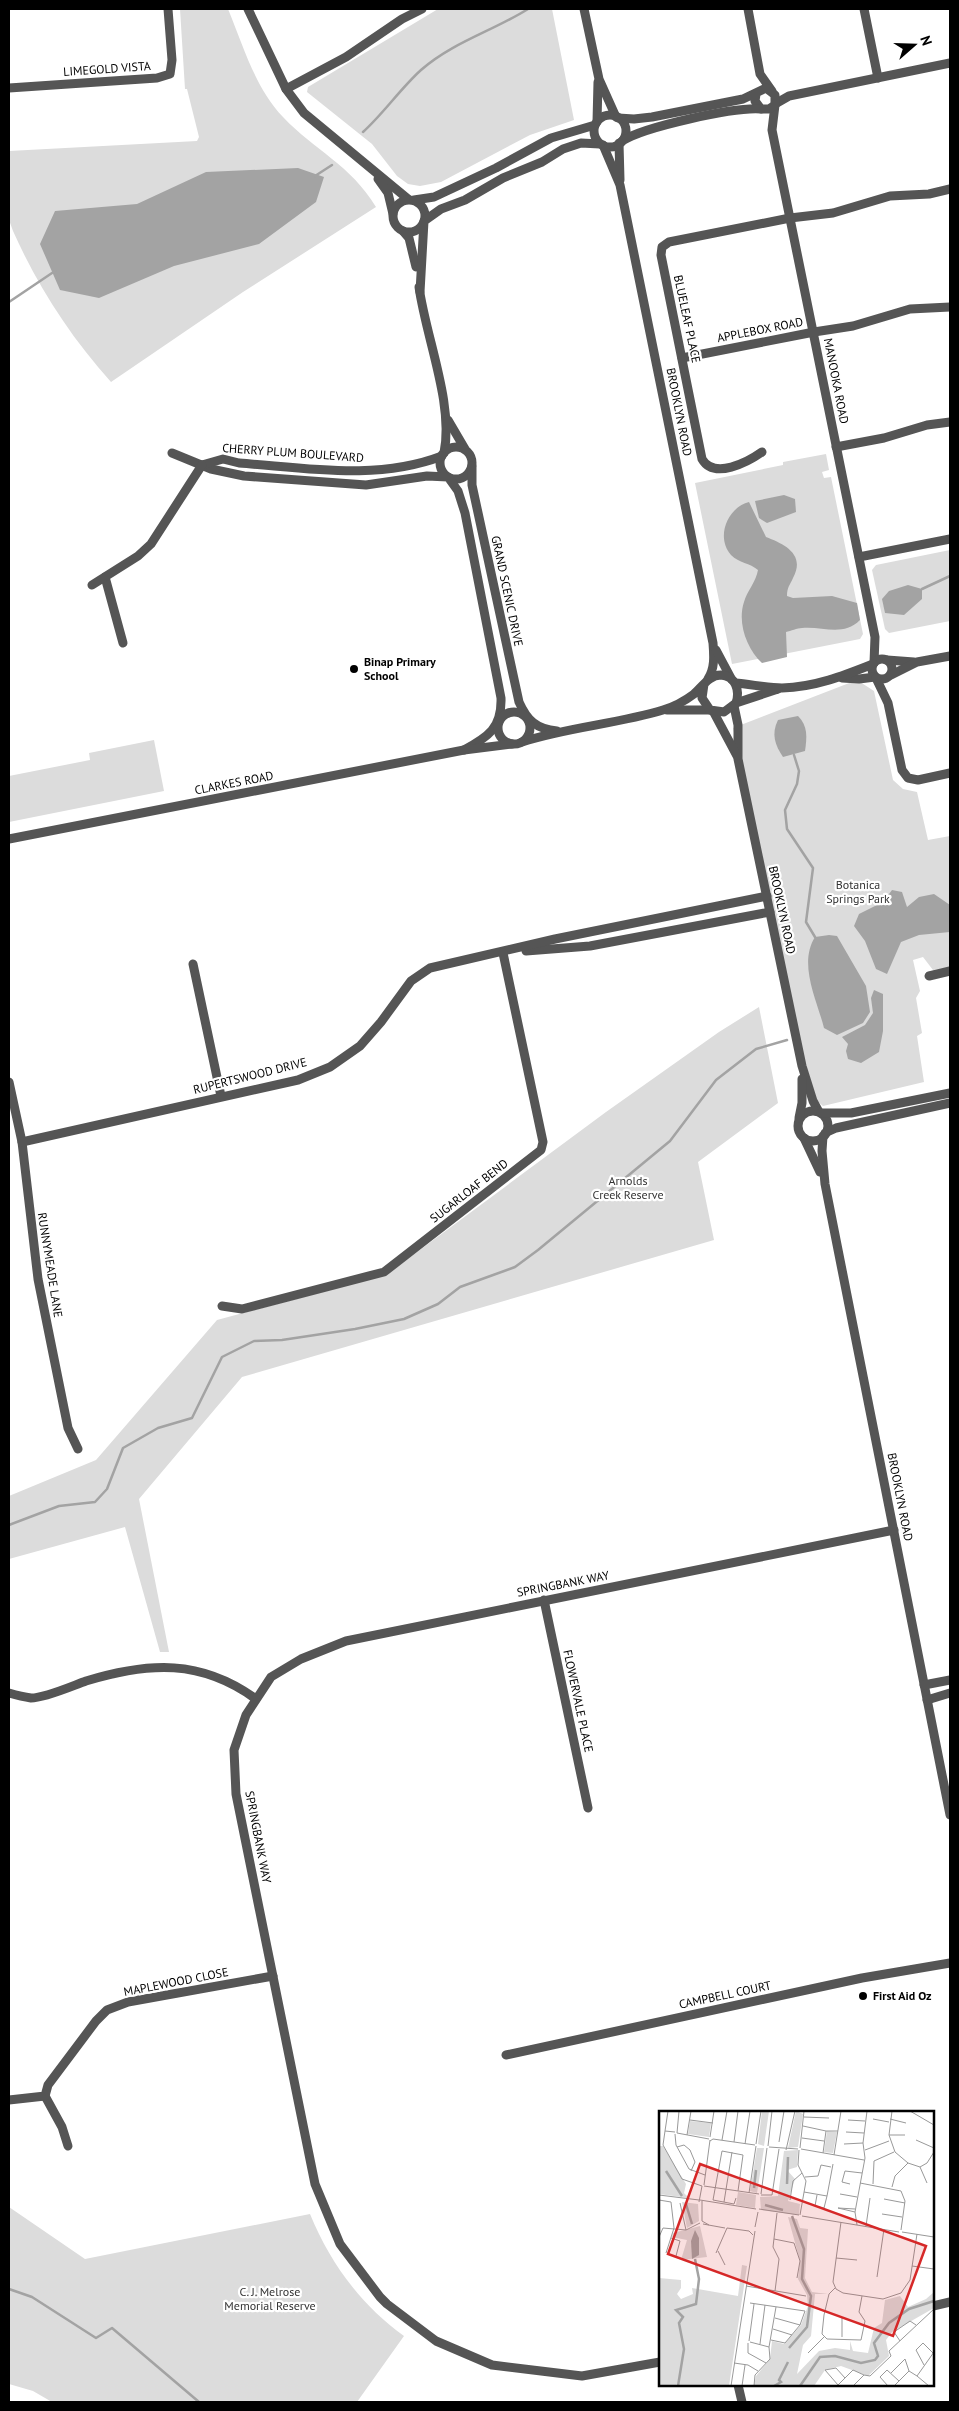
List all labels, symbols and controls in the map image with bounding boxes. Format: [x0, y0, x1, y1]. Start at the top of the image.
north arrow [889, 20, 939, 70]
text: N [916, 33, 936, 48]
street label: LIMEGOLD VISTA [63, 58, 151, 79]
street label: BLUELEAF PLACE [671, 274, 704, 364]
street label: APPLEBOX ROAD [716, 314, 804, 345]
street label: MANOOKA ROAD [821, 337, 852, 425]
street label: BROOKLYN ROAD [664, 366, 695, 457]
street label: CHERRY PLUM BOULEVARD [222, 440, 364, 465]
street label: GRAND SCENIC DRIVE [488, 534, 527, 648]
place label: Binap Primary School [364, 654, 436, 683]
marker: Binap Primary School [348, 663, 360, 675]
street label: CLARKES ROAD [193, 767, 275, 798]
street label: BROOKLYN ROAD [766, 864, 799, 955]
park label: Botanica Springs Park [826, 877, 890, 906]
street label: RUPERTSWOOD DRIVE [192, 1054, 308, 1097]
street label: SUGARLOAF BEND [427, 1155, 511, 1226]
park label: Arnolds Creek Reserve [592, 1173, 664, 1202]
street label: RUNNYMEADE LANE [35, 1211, 66, 1318]
street label: BROOKLYN ROAD [885, 1451, 916, 1542]
street label: SPRINGBANK WAY [515, 1567, 611, 1600]
street label: FLOWERVALE PLACE [560, 1648, 597, 1754]
street label: SPRINGBANK WAY [242, 1789, 275, 1885]
street label: MAPLEWOOD CLOSE [122, 1964, 230, 1999]
street label: CAMPBELL COURT [677, 1977, 773, 2012]
place label: First Aid Oz [873, 1988, 932, 2003]
marker: First Aid Oz [857, 1990, 869, 2002]
inset map [659, 2111, 934, 2386]
park label: C. J. Melrose Memorial Reserve [224, 2284, 316, 2313]

